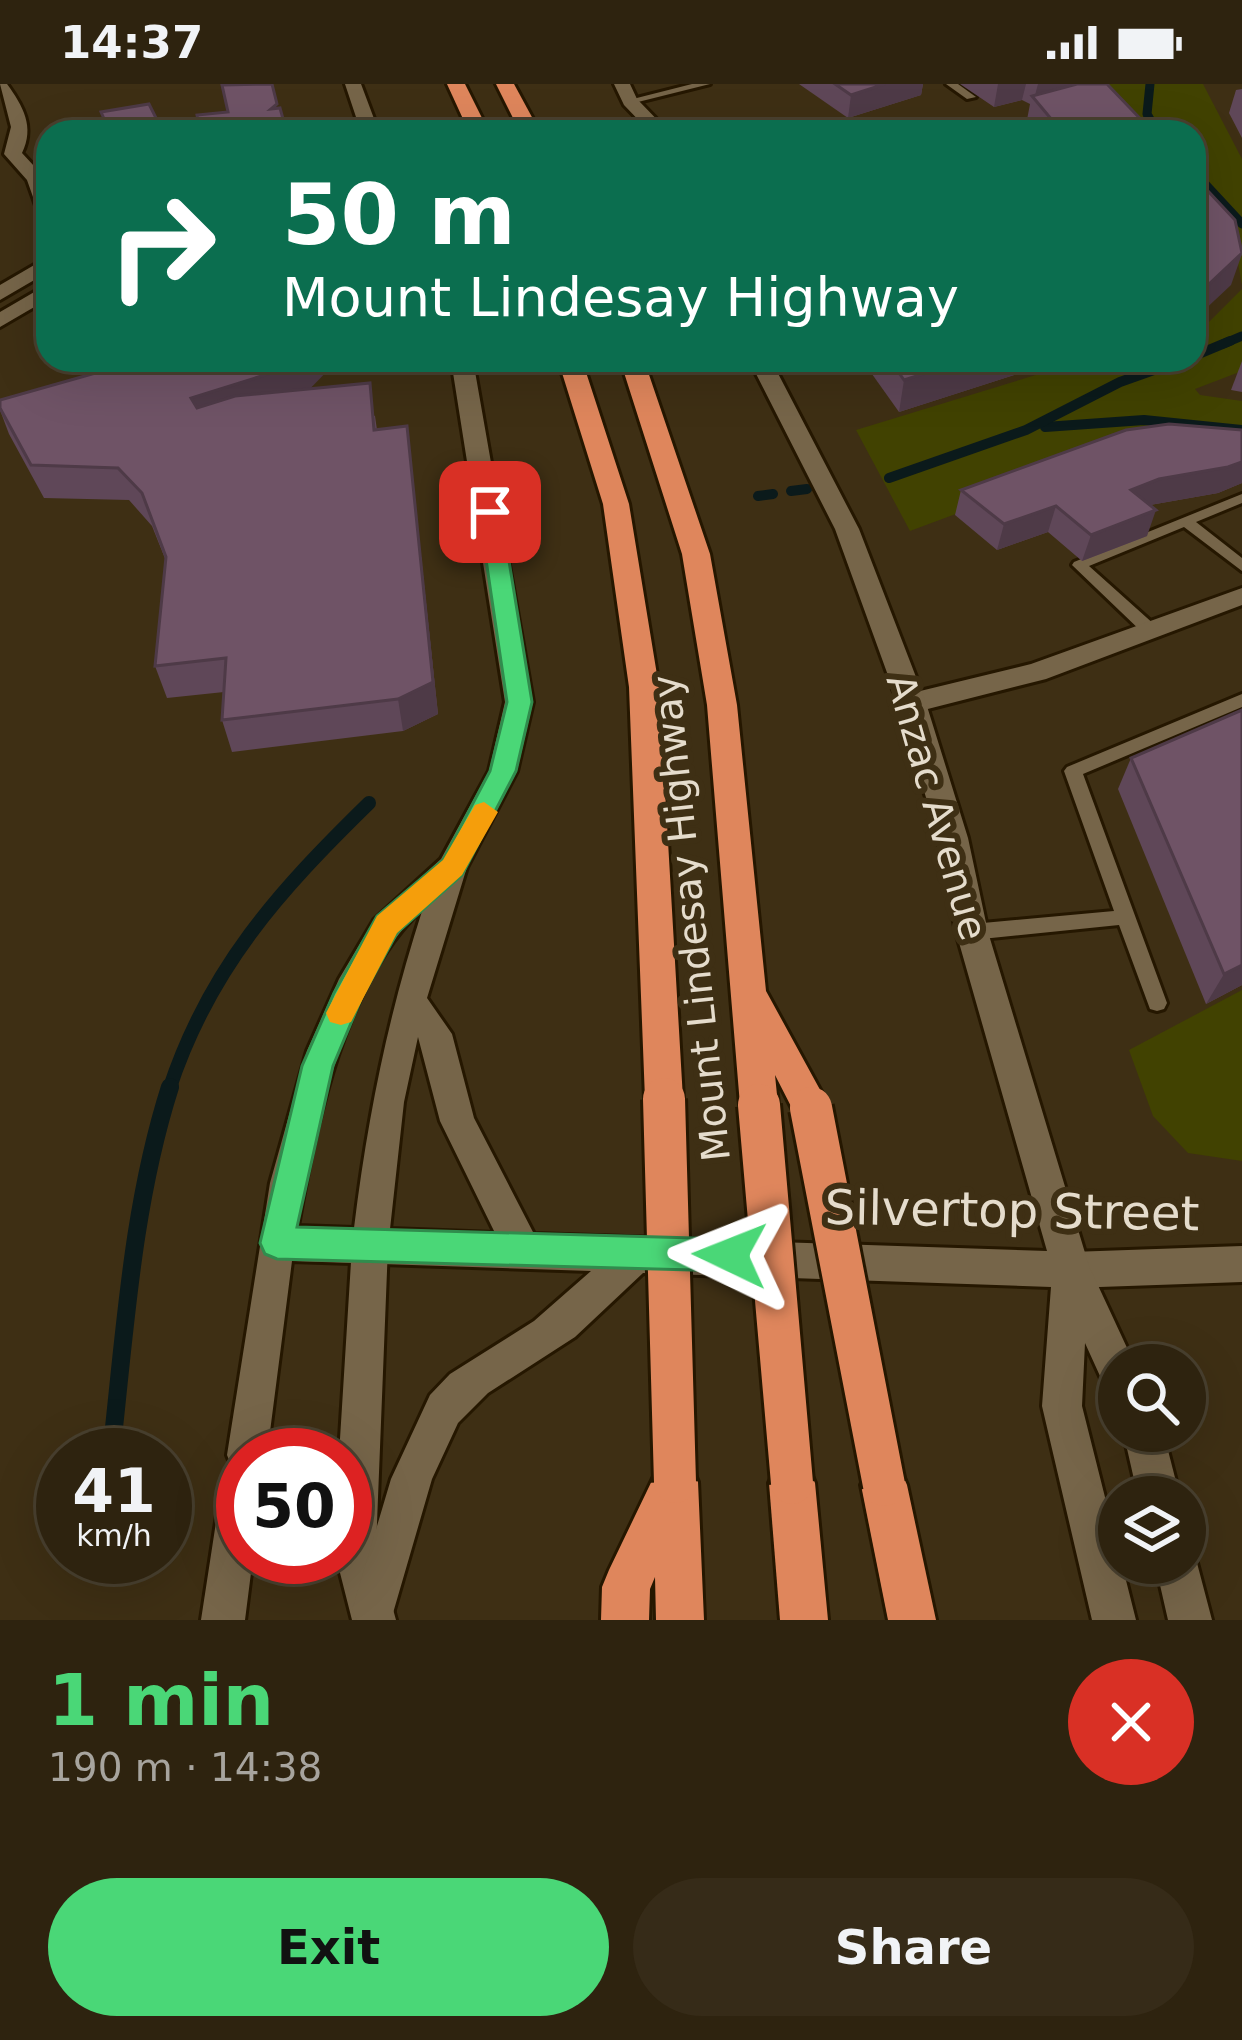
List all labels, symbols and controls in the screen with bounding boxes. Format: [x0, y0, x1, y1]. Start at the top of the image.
text: 14:37 [60, 16, 203, 69]
text: 50 m [282, 166, 516, 264]
icon: right [84, 168, 240, 324]
text: Mount Lindesay Highway [282, 266, 959, 329]
pin [439, 461, 541, 563]
icon: arrive [457, 479, 523, 545]
street label: Anzac Avenue [878, 669, 996, 945]
street label: Mount Lindesay Highway [643, 673, 739, 1163]
street label: Silvertop Street [824, 1179, 1200, 1241]
position arrow [667, 1192, 793, 1318]
map controls [1098, 1344, 1206, 1584]
button: search [1098, 1344, 1206, 1452]
speed limit sign: 50 [216, 1428, 372, 1584]
text: 41 [72, 1456, 156, 1526]
button: layers [1098, 1476, 1206, 1584]
text: km/h [76, 1518, 152, 1553]
text: 1 min [48, 1658, 274, 1742]
button: close [1068, 1659, 1194, 1785]
text: 190 m · 14:38 [48, 1745, 322, 1790]
button: Exit [48, 1878, 609, 2016]
button: Share [633, 1878, 1194, 2016]

